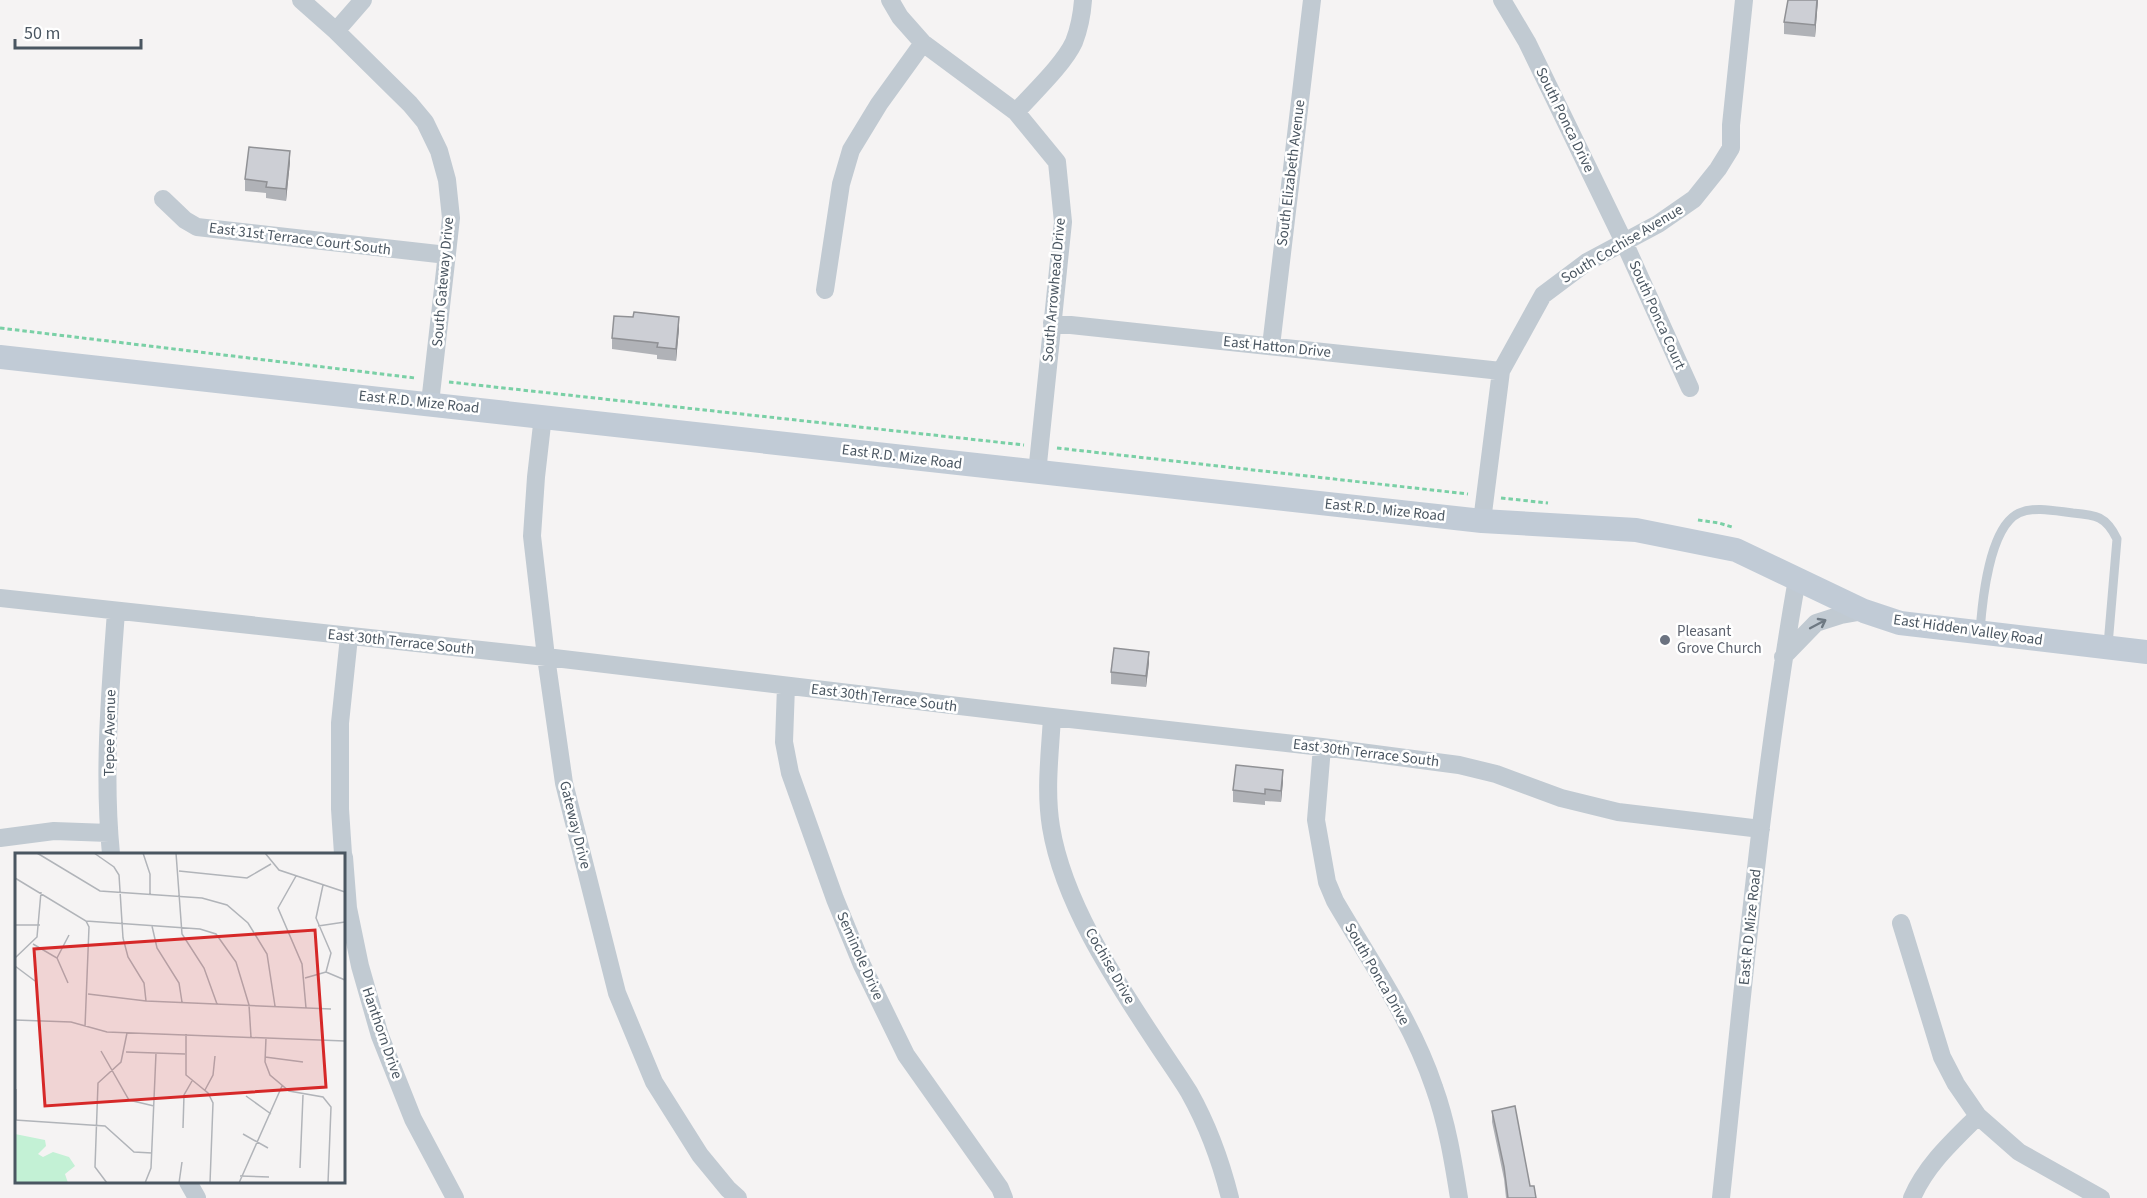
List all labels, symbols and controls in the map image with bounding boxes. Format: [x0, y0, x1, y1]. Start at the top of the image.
scale bar [15, 12, 141, 50]
text: 50 m [24, 21, 60, 46]
street label: South Ponca Drive [1530, 64, 1600, 176]
street label: South Elizabeth Avenue [1272, 98, 1310, 248]
street label: South Cochise Avenue [1557, 199, 1687, 289]
street label: South Gateway Drive [427, 216, 459, 348]
street label: East 31st Terrace Court South [208, 217, 392, 261]
street label: South Arrowhead Drive [1037, 217, 1071, 363]
street label: South Ponca Court [1624, 257, 1690, 373]
street label: East Hatton Drive [1222, 331, 1332, 363]
street label: East R.D. Mize Road [358, 385, 480, 419]
street label: East R.D. Mize Road [841, 439, 963, 475]
street label: East R.D. Mize Road [1324, 493, 1446, 527]
street label: East Hidden Valley Road [1892, 609, 2044, 651]
one-way arrow [1809, 618, 1826, 630]
place label: Pleasant Grove Church [1677, 621, 1762, 659]
street label: East 30th Terrace South [327, 624, 475, 660]
marker: Pleasant Grove Church [1658, 633, 1672, 647]
street label: East 30th Terrace South [810, 679, 958, 717]
street label: Tepee Avenue [99, 689, 121, 777]
street label: East 30th Terrace South [1292, 734, 1440, 772]
street label: Gateway Drive [554, 779, 596, 871]
inset map [15, 853, 345, 1183]
street label: East R D Mize Road [1733, 868, 1767, 986]
street label: Seminole Drive [831, 908, 889, 1004]
street label: South Ponca Drive [1339, 919, 1415, 1029]
street label: Cochise Drive [1080, 924, 1140, 1008]
street label: Hanthorn Drive [356, 984, 408, 1082]

